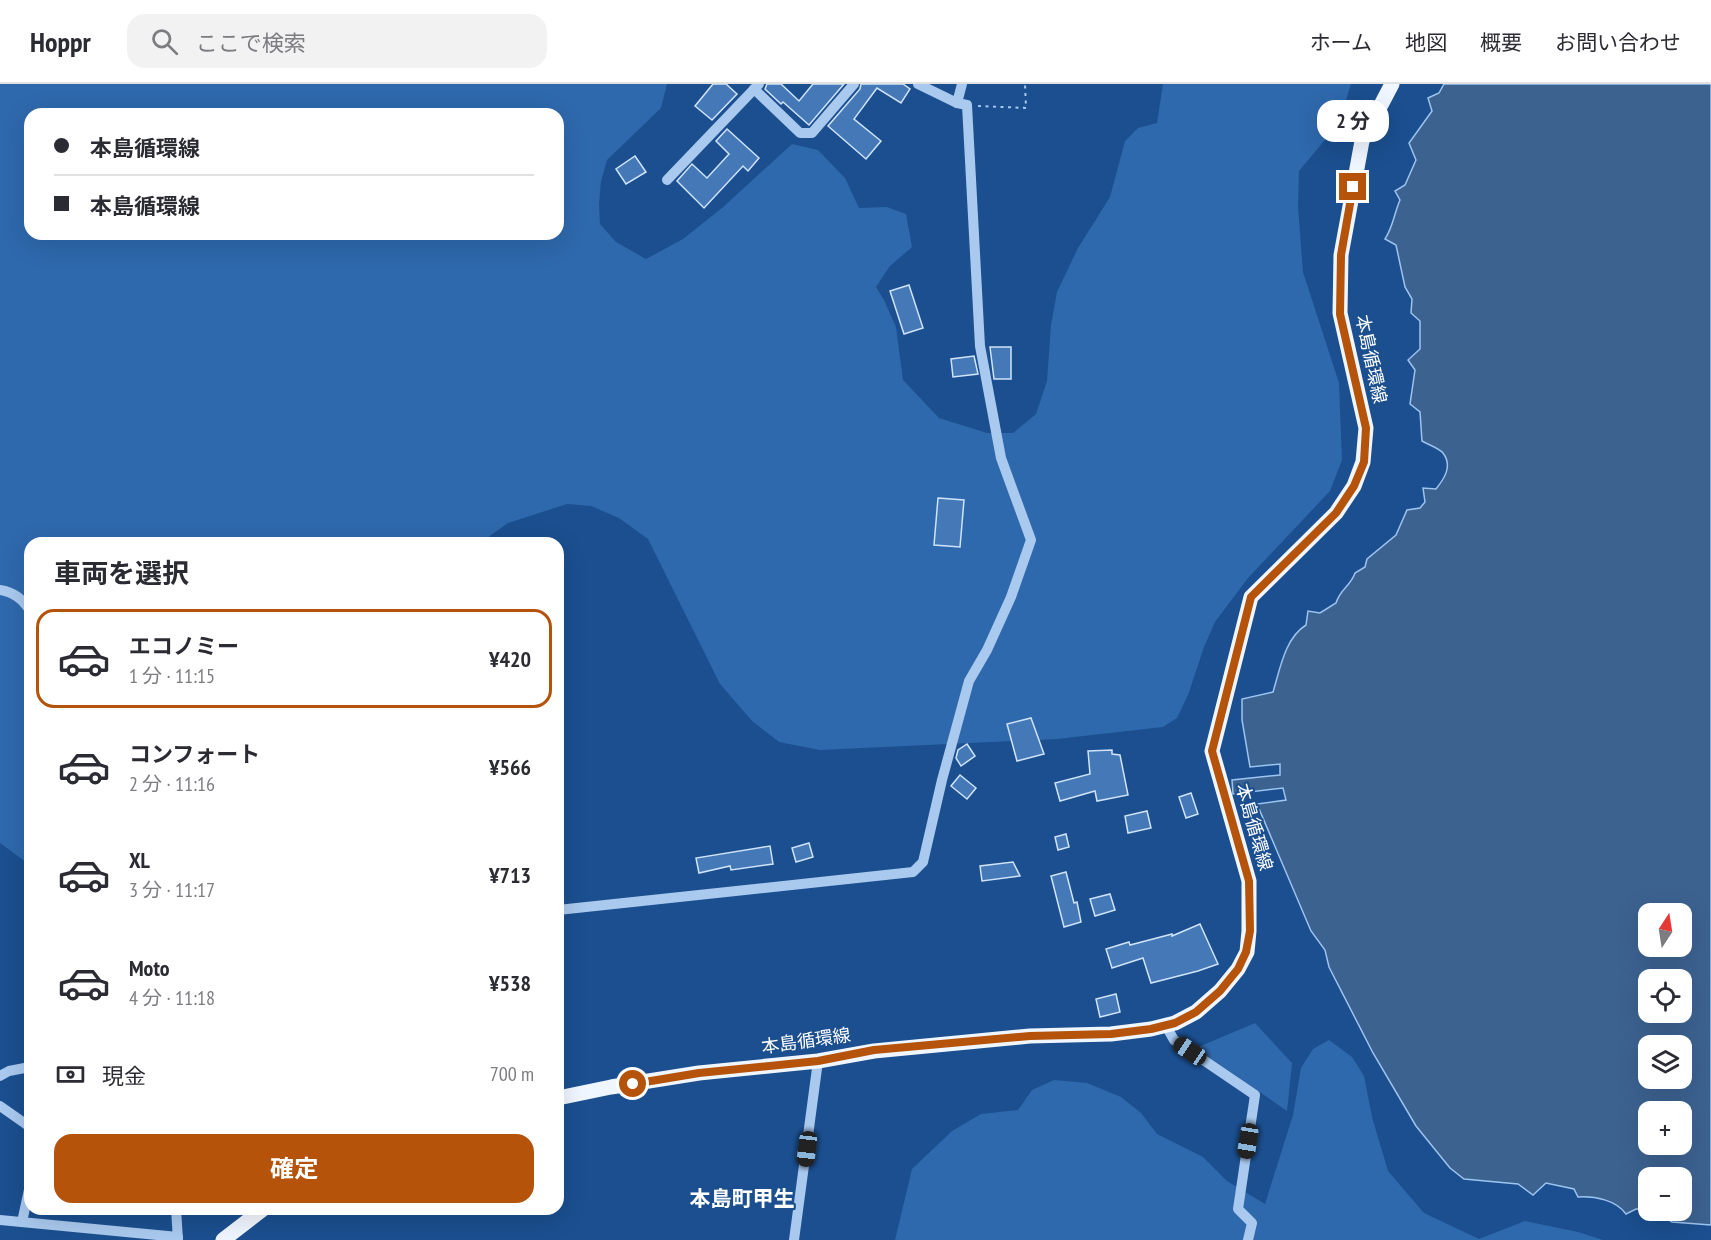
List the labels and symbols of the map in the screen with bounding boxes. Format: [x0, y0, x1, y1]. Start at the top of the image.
callout: 2 分 [1317, 100, 1389, 142]
route end [1339, 173, 1366, 200]
street label: 本島循環線 [1351, 312, 1392, 405]
street label: 本島循環線 [1231, 780, 1278, 873]
north arrow [1638, 903, 1692, 957]
street label: 本島循環線 [760, 1023, 852, 1058]
car [1170, 1033, 1210, 1069]
route start [619, 1070, 646, 1097]
car [1236, 1122, 1260, 1160]
car [796, 1130, 818, 1168]
district label: 本島町甲生 [690, 1185, 795, 1212]

